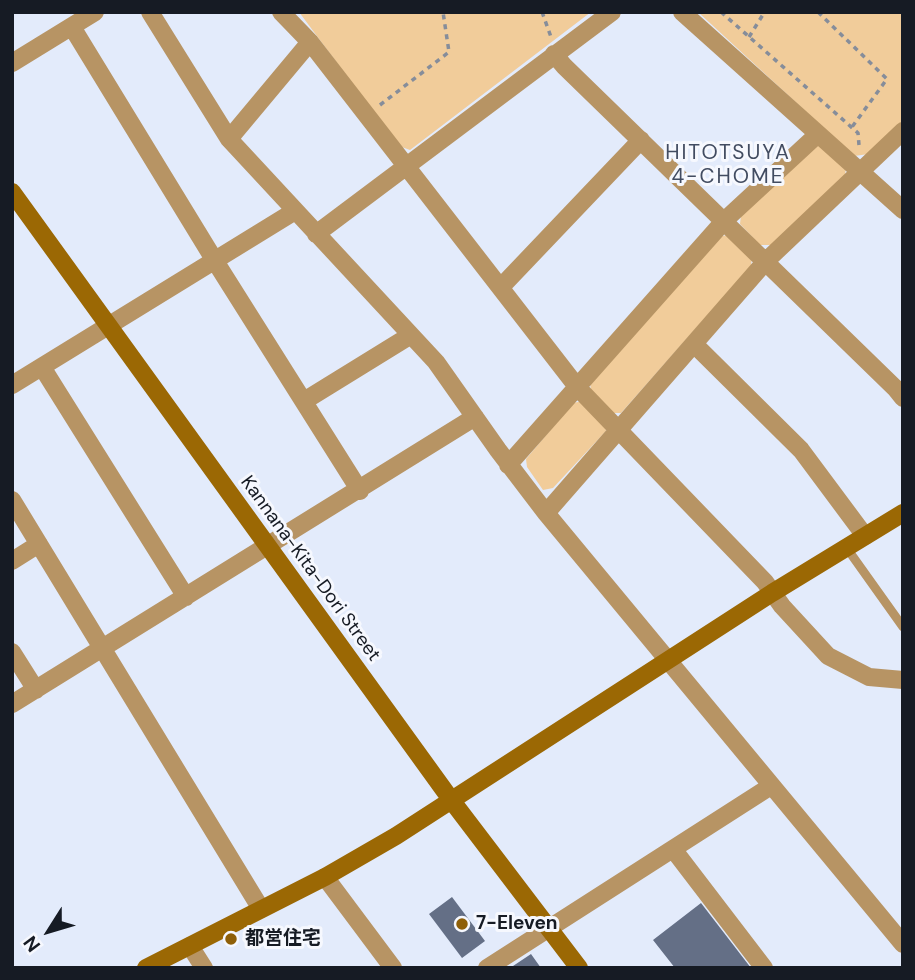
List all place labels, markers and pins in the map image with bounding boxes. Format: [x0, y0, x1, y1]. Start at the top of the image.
place label: 7-Eleven [476, 913, 558, 935]
marker: 7-Eleven [454, 916, 470, 932]
place label: 都営住宅 [245, 928, 321, 950]
marker: 都営住宅 [223, 931, 239, 947]

